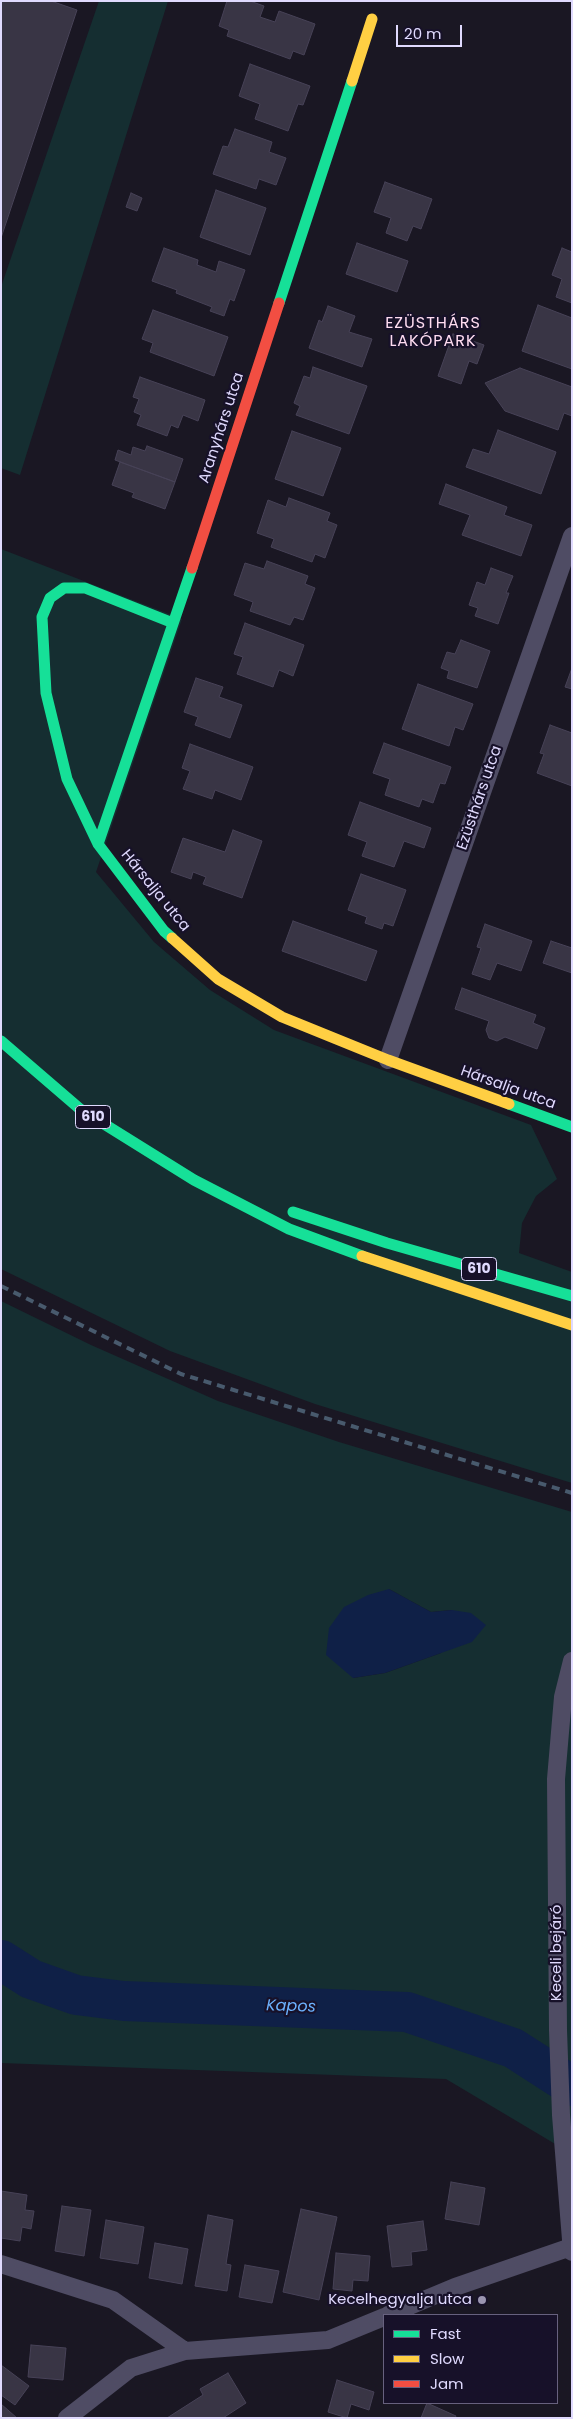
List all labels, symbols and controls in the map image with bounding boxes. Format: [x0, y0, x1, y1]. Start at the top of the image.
scale bar [398, 15, 464, 47]
text: 20 m [404, 23, 442, 44]
district label: EZÜSTHÁRS LAKÓPARK [384, 314, 482, 352]
street label: Aranyhárs utca [196, 370, 248, 486]
street label: Ezüsthárs utca [454, 744, 506, 852]
street label: Hársalja utca [117, 847, 193, 935]
street label: Hársalja utca [458, 1062, 558, 1114]
road number: 610 [76, 1106, 110, 1128]
road number: 610 [462, 1258, 496, 1280]
street label: Keceli bejáró [548, 1905, 566, 2001]
water label: Kapos [266, 1997, 316, 2017]
place label: Kecelhegyalja utca [328, 2291, 472, 2309]
marker: Kecelhegyalja utca [476, 2294, 488, 2306]
legend [383, 2314, 558, 2404]
text: Fast [430, 2323, 461, 2344]
text: Slow [430, 2348, 464, 2369]
text: Jam [430, 2373, 464, 2394]

